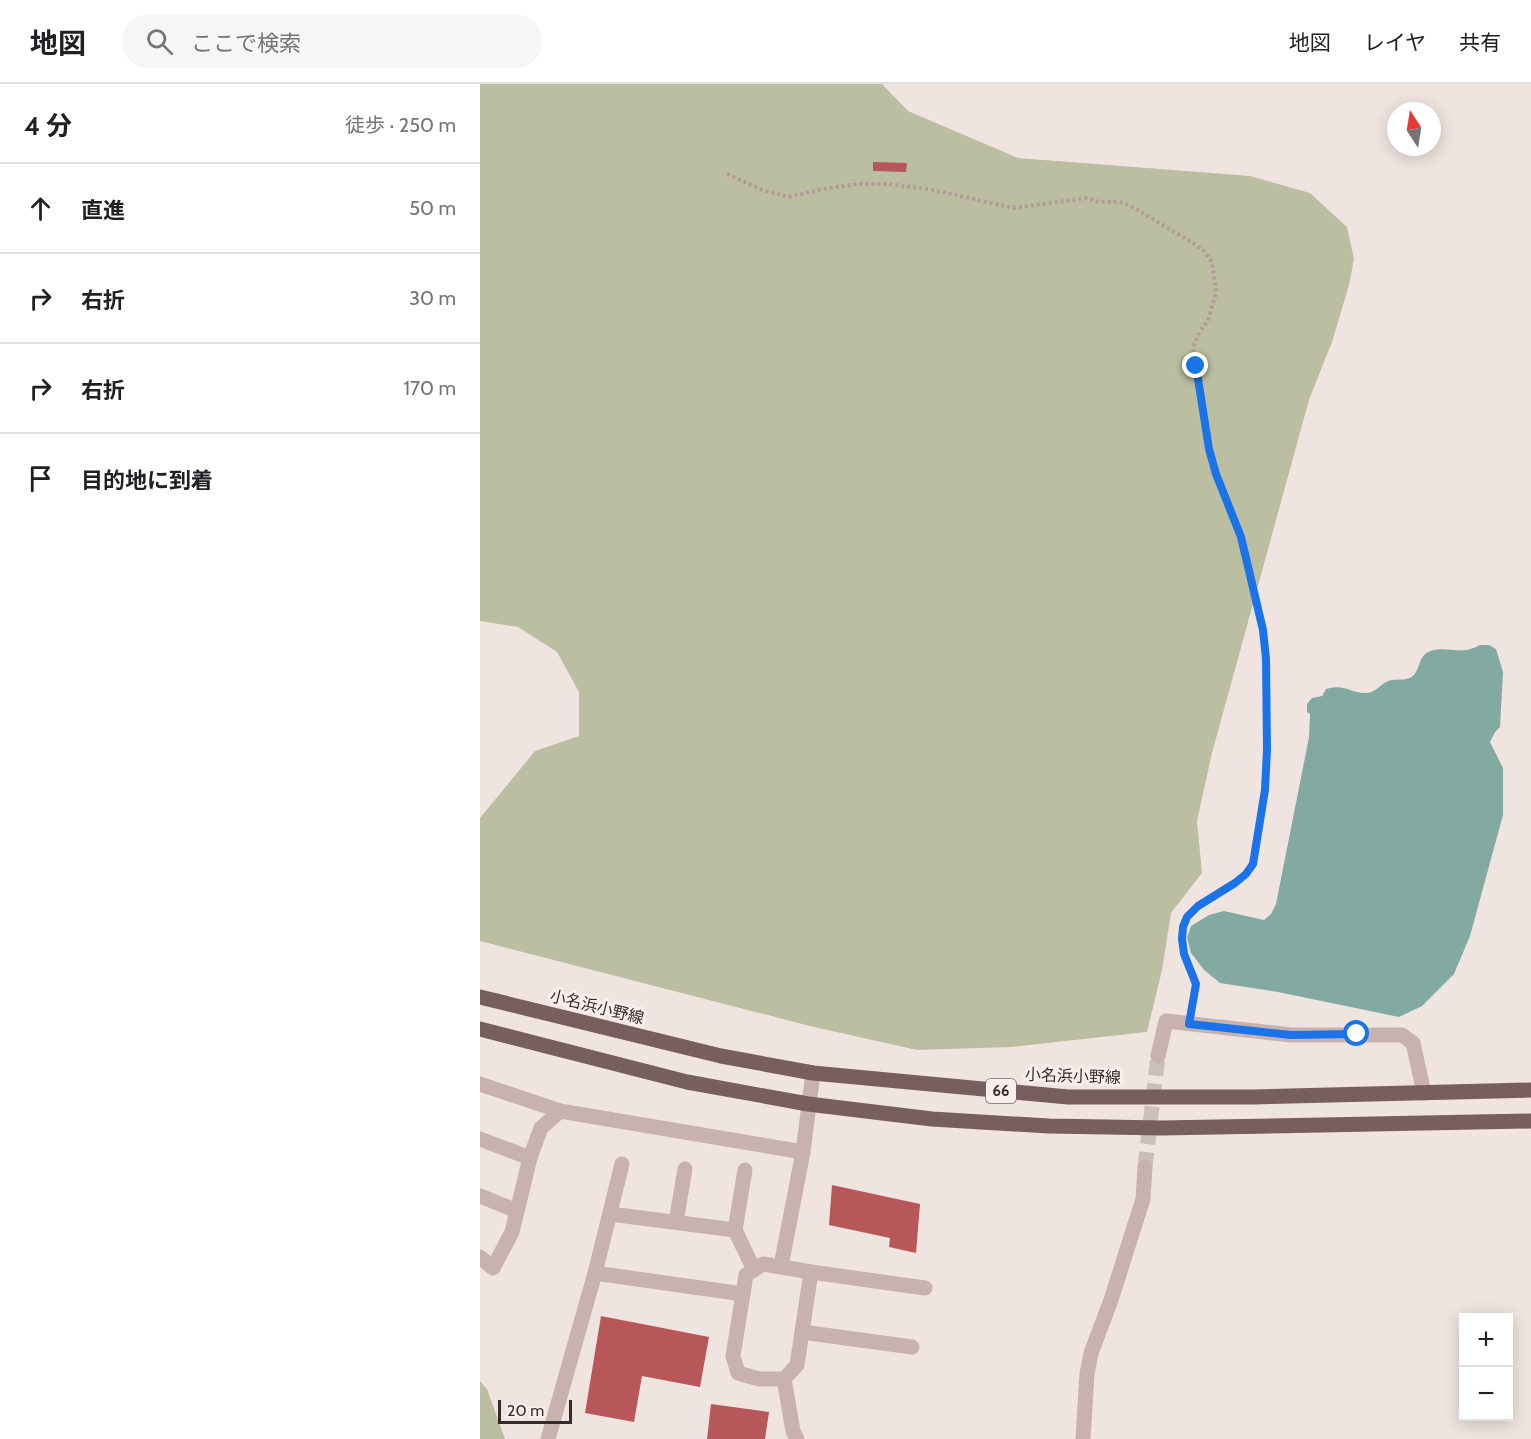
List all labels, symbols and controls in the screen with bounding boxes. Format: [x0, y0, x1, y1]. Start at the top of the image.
search box [122, 14, 542, 68]
icon: search [143, 25, 176, 58]
text: 地図 [30, 26, 86, 60]
text: ここで検索 [191, 30, 301, 57]
text: 地図 [1289, 30, 1331, 55]
text: レイヤ [1364, 30, 1426, 55]
text: 共有 [1459, 30, 1501, 55]
north arrow [1387, 102, 1441, 156]
text: 4 分 [24, 110, 72, 142]
text: 徒歩 · 250 m [345, 113, 456, 137]
icon: ahead [24, 192, 57, 225]
text: 50 m [409, 196, 456, 220]
text: 直進 [81, 197, 125, 224]
icon: right [24, 282, 57, 315]
text: 30 m [409, 286, 456, 310]
text: 右折 [81, 287, 125, 314]
route end [1182, 352, 1208, 378]
icon: right [24, 372, 57, 405]
text: 170 m [404, 376, 456, 400]
text: 右折 [81, 377, 125, 404]
icon: arrive [24, 462, 57, 495]
text: 目的地に到着 [81, 467, 213, 494]
street label: 小名浜小野線 [548, 986, 646, 1028]
route start [1343, 1020, 1369, 1046]
street label: 小名浜小野線 [1025, 1065, 1121, 1087]
road number: 66 [986, 1079, 1016, 1103]
map controls [1459, 1313, 1513, 1421]
button: + [1459, 1313, 1513, 1367]
button: − [1459, 1367, 1513, 1421]
scale bar [498, 1397, 572, 1424]
text: 20 m [507, 1401, 544, 1420]

